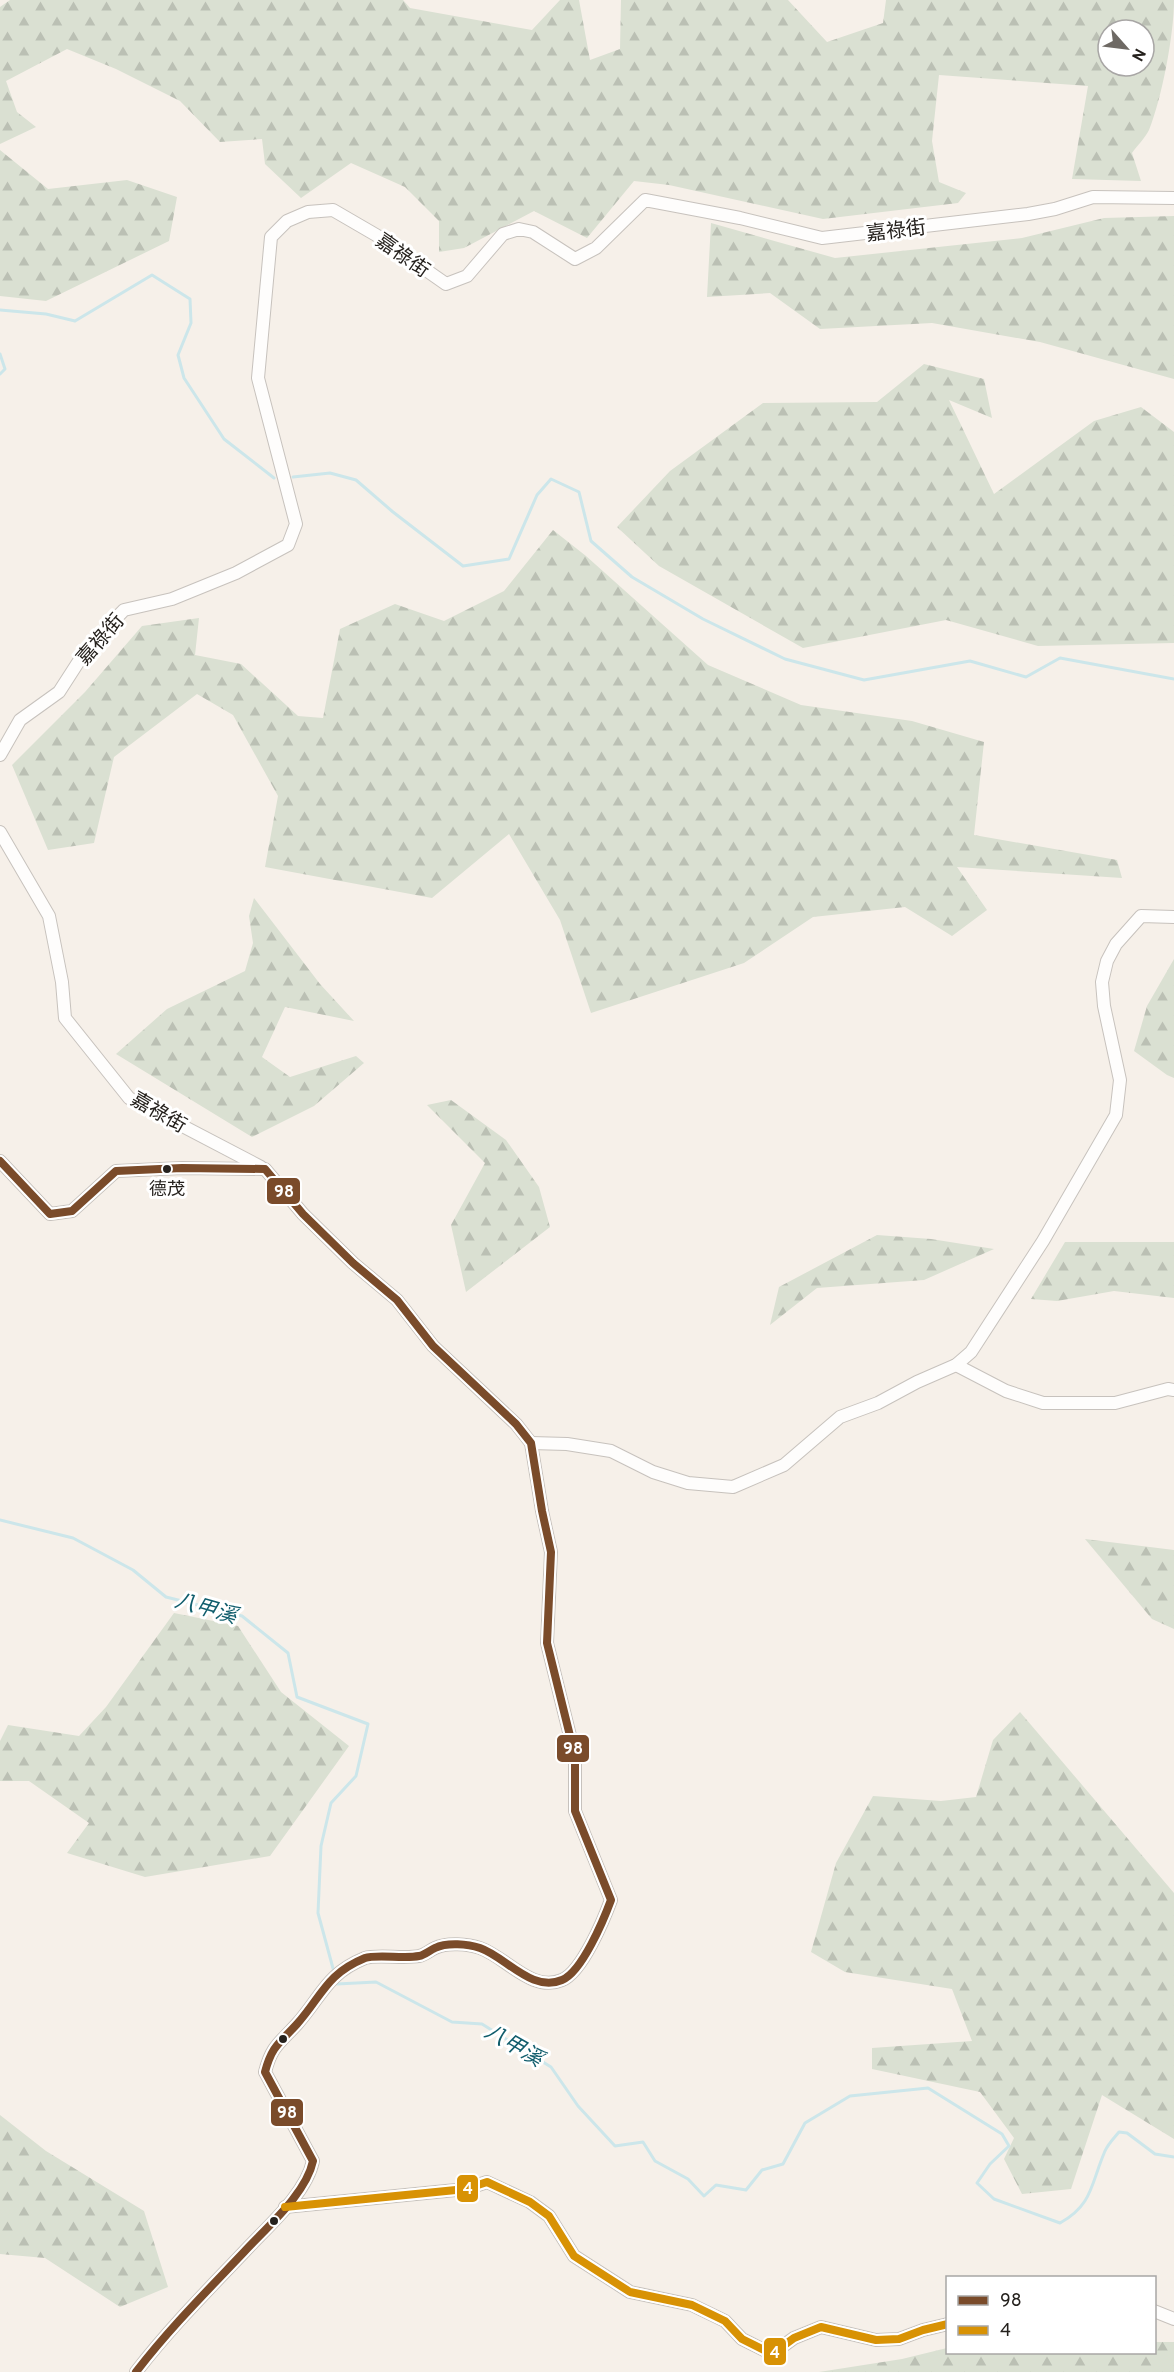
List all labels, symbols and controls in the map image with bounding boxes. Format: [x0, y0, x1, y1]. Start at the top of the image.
north arrow [1096, 18, 1156, 78]
text: N [1126, 44, 1149, 64]
street label: 嘉祿街 [865, 215, 928, 249]
street label: 嘉祿街 [370, 229, 434, 284]
street label: 嘉祿街 [72, 609, 131, 671]
street label: 嘉祿街 [126, 1087, 190, 1140]
marker: 德茂 [161, 1163, 173, 1175]
line badge: 98 [266, 1177, 301, 1205]
place label: 德茂 [149, 1179, 185, 1202]
text: 98 [274, 1183, 294, 1203]
water label: 八甲溪 [172, 1588, 242, 1632]
line badge: 98 [556, 1734, 590, 1763]
text: 98 [563, 1740, 583, 1760]
water label: 八甲溪 [479, 2019, 550, 2075]
unlabelled marker [277, 2033, 289, 2045]
line badge: 98 [270, 2098, 304, 2127]
text: 98 [277, 2104, 297, 2124]
line badge: 4 [456, 2174, 479, 2203]
text: 4 [463, 2180, 473, 2200]
unlabelled marker [268, 2215, 280, 2227]
legend [946, 2276, 1156, 2354]
text: 98 [1000, 2290, 1022, 2313]
text: 4 [1000, 2320, 1011, 2343]
line badge: 4 [763, 2337, 787, 2366]
text: 4 [770, 2344, 780, 2364]

